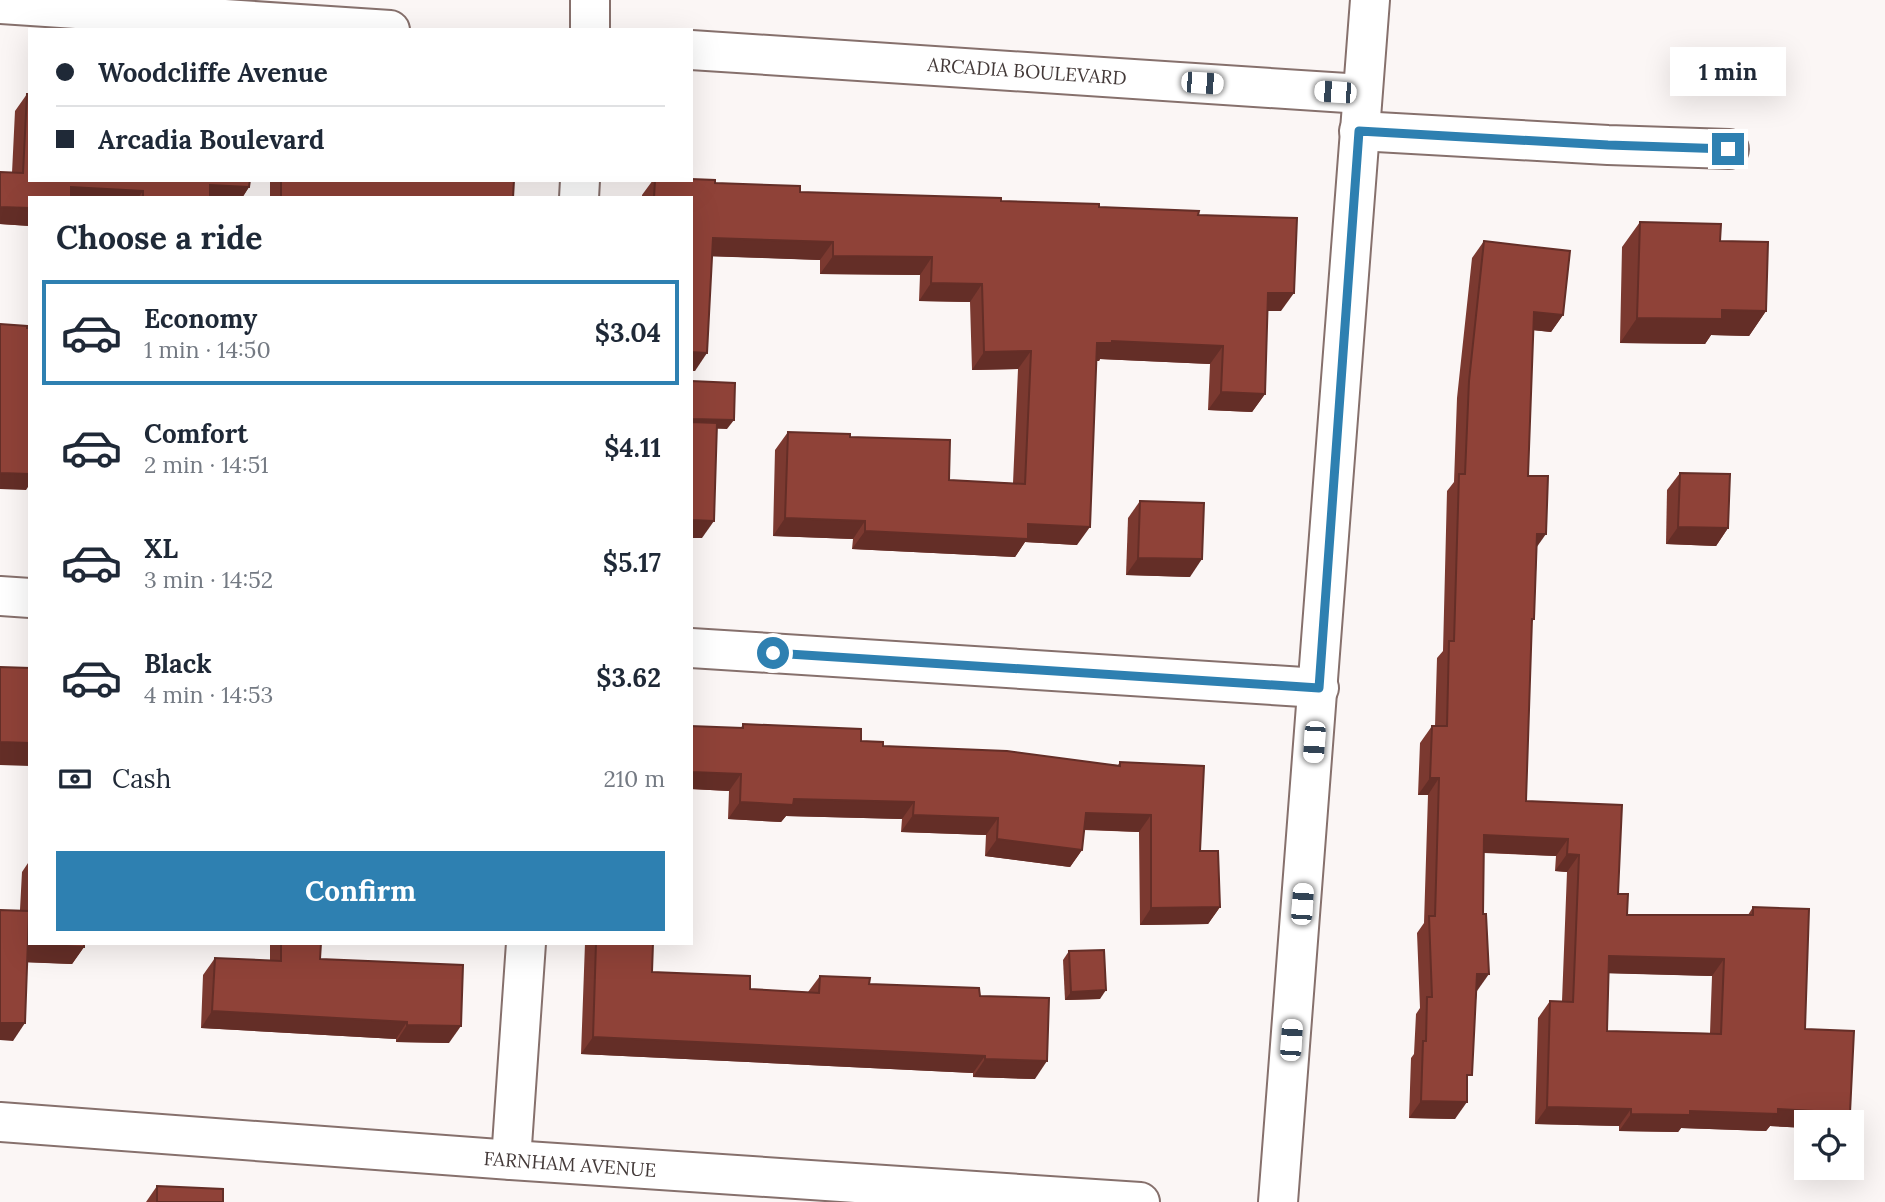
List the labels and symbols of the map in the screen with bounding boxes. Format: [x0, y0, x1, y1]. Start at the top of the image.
callout: 1 min [1670, 47, 1786, 96]
street label: ARCADIA BOULEVARD [926, 52, 1127, 90]
car [1181, 71, 1224, 95]
car [1314, 80, 1357, 104]
route end [1712, 133, 1744, 165]
route start [757, 637, 789, 669]
car [1303, 720, 1326, 764]
car [1291, 882, 1314, 926]
car [1280, 1018, 1303, 1062]
street label: FARNHAM AVENUE [483, 1146, 657, 1182]

